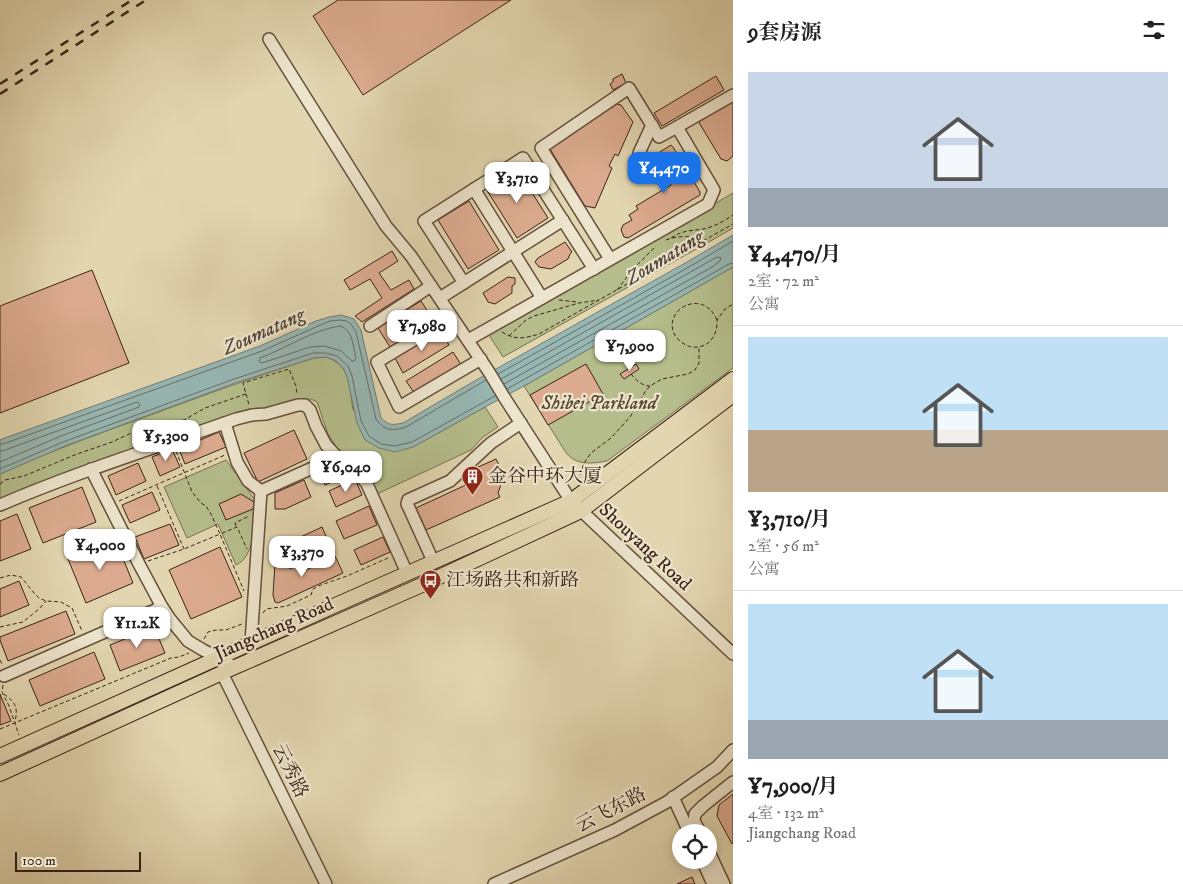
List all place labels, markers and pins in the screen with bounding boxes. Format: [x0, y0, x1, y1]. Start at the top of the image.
pin: ¥4,470 [623, 152, 705, 194]
pin: ¥3,710 [476, 162, 558, 204]
pin: ¥7,980 [381, 310, 463, 352]
pin: ¥7,900 [589, 330, 671, 372]
pin: ¥5,300 [125, 420, 207, 462]
pin: ¥6,040 [305, 450, 387, 493]
building icon: 金谷中环大厦 [460, 464, 484, 495]
place label: 金谷中环大厦 [488, 465, 602, 488]
pin: ¥4,000 [59, 528, 141, 571]
pin: ¥3,370 [261, 536, 343, 578]
bus stop icon: 江场路共和新路 [418, 568, 442, 599]
place label: 江场路共和新路 [446, 569, 579, 592]
pin: ¥11.2K [96, 606, 178, 649]

